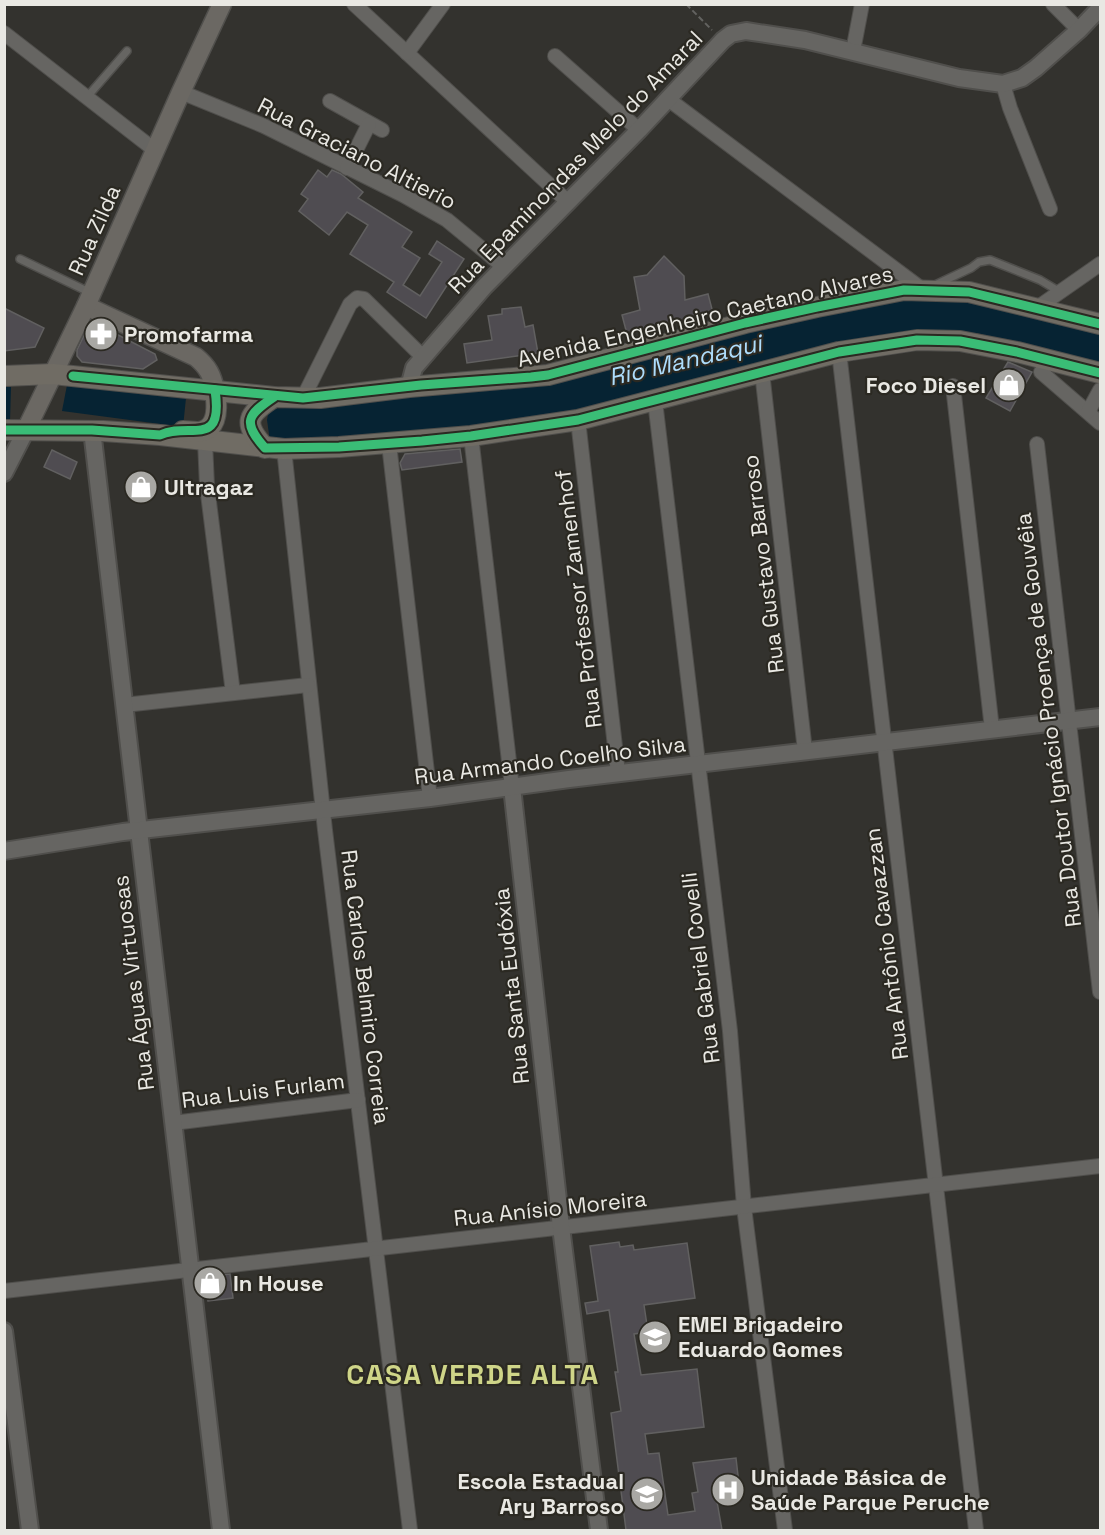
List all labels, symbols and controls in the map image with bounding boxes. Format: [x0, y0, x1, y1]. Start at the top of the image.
street label: Rua Epaminondas Melo do Amaral [442, 25, 708, 299]
street label: Rua Graciano Altierio [253, 91, 461, 215]
street label: Rua Zilda [62, 180, 126, 280]
street label: Avenida Engenheiro Caetano Alvares [514, 259, 896, 373]
pharmacy icon: Promofarma [83, 316, 119, 352]
place label: Promofarma [124, 320, 254, 348]
water label: Rio Mandaqui [605, 327, 768, 393]
shop icon: Foco Diesel [991, 367, 1027, 403]
place label: Foco Diesel [866, 371, 986, 399]
street label: Rua Gustavo Barroso [736, 453, 790, 675]
street label: Rua Professor Zamenhof [548, 468, 608, 730]
shop icon: Ultragaz [123, 469, 159, 505]
place label: Ultragaz [164, 473, 254, 501]
street label: Rua Doutor Ignácio Proença de Gouvêia [1009, 511, 1087, 929]
street label: Rua Armando Coelho Silva [413, 729, 688, 791]
street label: Rua Antônio Cavazzan [858, 827, 914, 1061]
street label: Rua Carlos Belmiro Correia [335, 848, 397, 1126]
street label: Rua Gabriel Covelli [674, 871, 726, 1065]
street label: Rua Águas Virtuosas [106, 874, 160, 1092]
street label: Rua Santa Eudóxia [487, 886, 535, 1086]
street label: Rua Luis Furlam [180, 1066, 346, 1114]
street label: Rua Anísio Moreira [452, 1184, 648, 1232]
shop icon: In House [192, 1265, 228, 1301]
place label: In House [233, 1269, 324, 1297]
place label: EMEI Brigadeiro Eduardo Gomes [678, 1310, 843, 1363]
school or university icon: EMEI Brigadeiro Eduardo Gomes [637, 1319, 673, 1355]
district label: CASA VERDE ALTA [346, 1356, 600, 1392]
place label: Unidade Básica de Saúde Parque Peruche [751, 1463, 990, 1516]
place label: Escola Estadual Ary Barroso [458, 1467, 624, 1520]
hospital icon: Unidade Básica de Saúde Parque Peruche [710, 1472, 746, 1508]
school or university icon: Escola Estadual Ary Barroso [629, 1476, 665, 1512]

